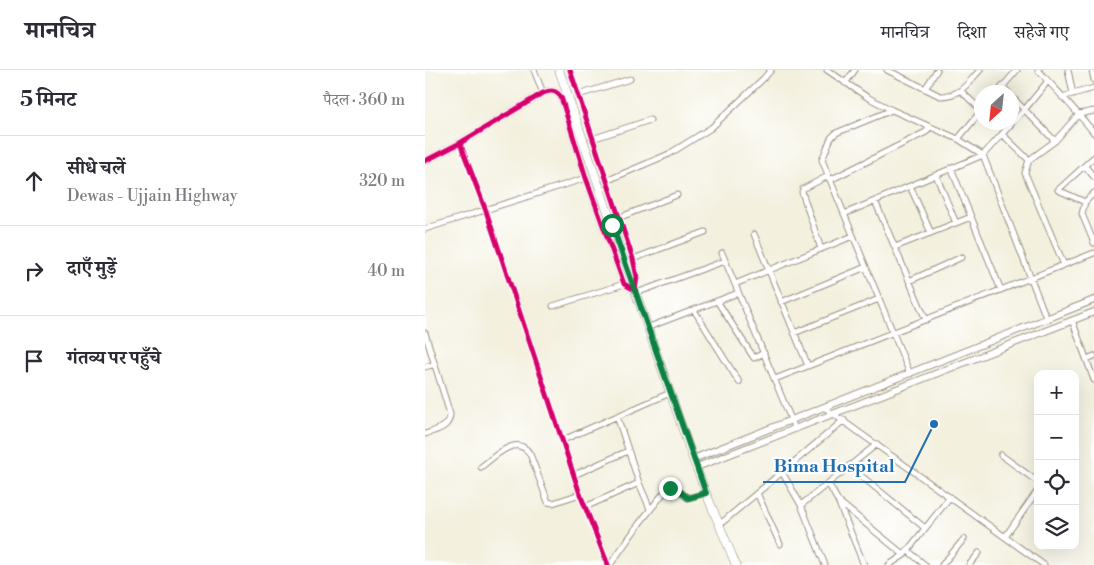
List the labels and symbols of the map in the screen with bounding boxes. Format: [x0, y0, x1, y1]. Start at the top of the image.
north arrow [974, 85, 1019, 130]
route start [601, 214, 624, 237]
callout: Bima Hospital [763, 449, 905, 482]
text: Bima Hospital [773, 455, 895, 478]
route end [659, 477, 682, 500]

